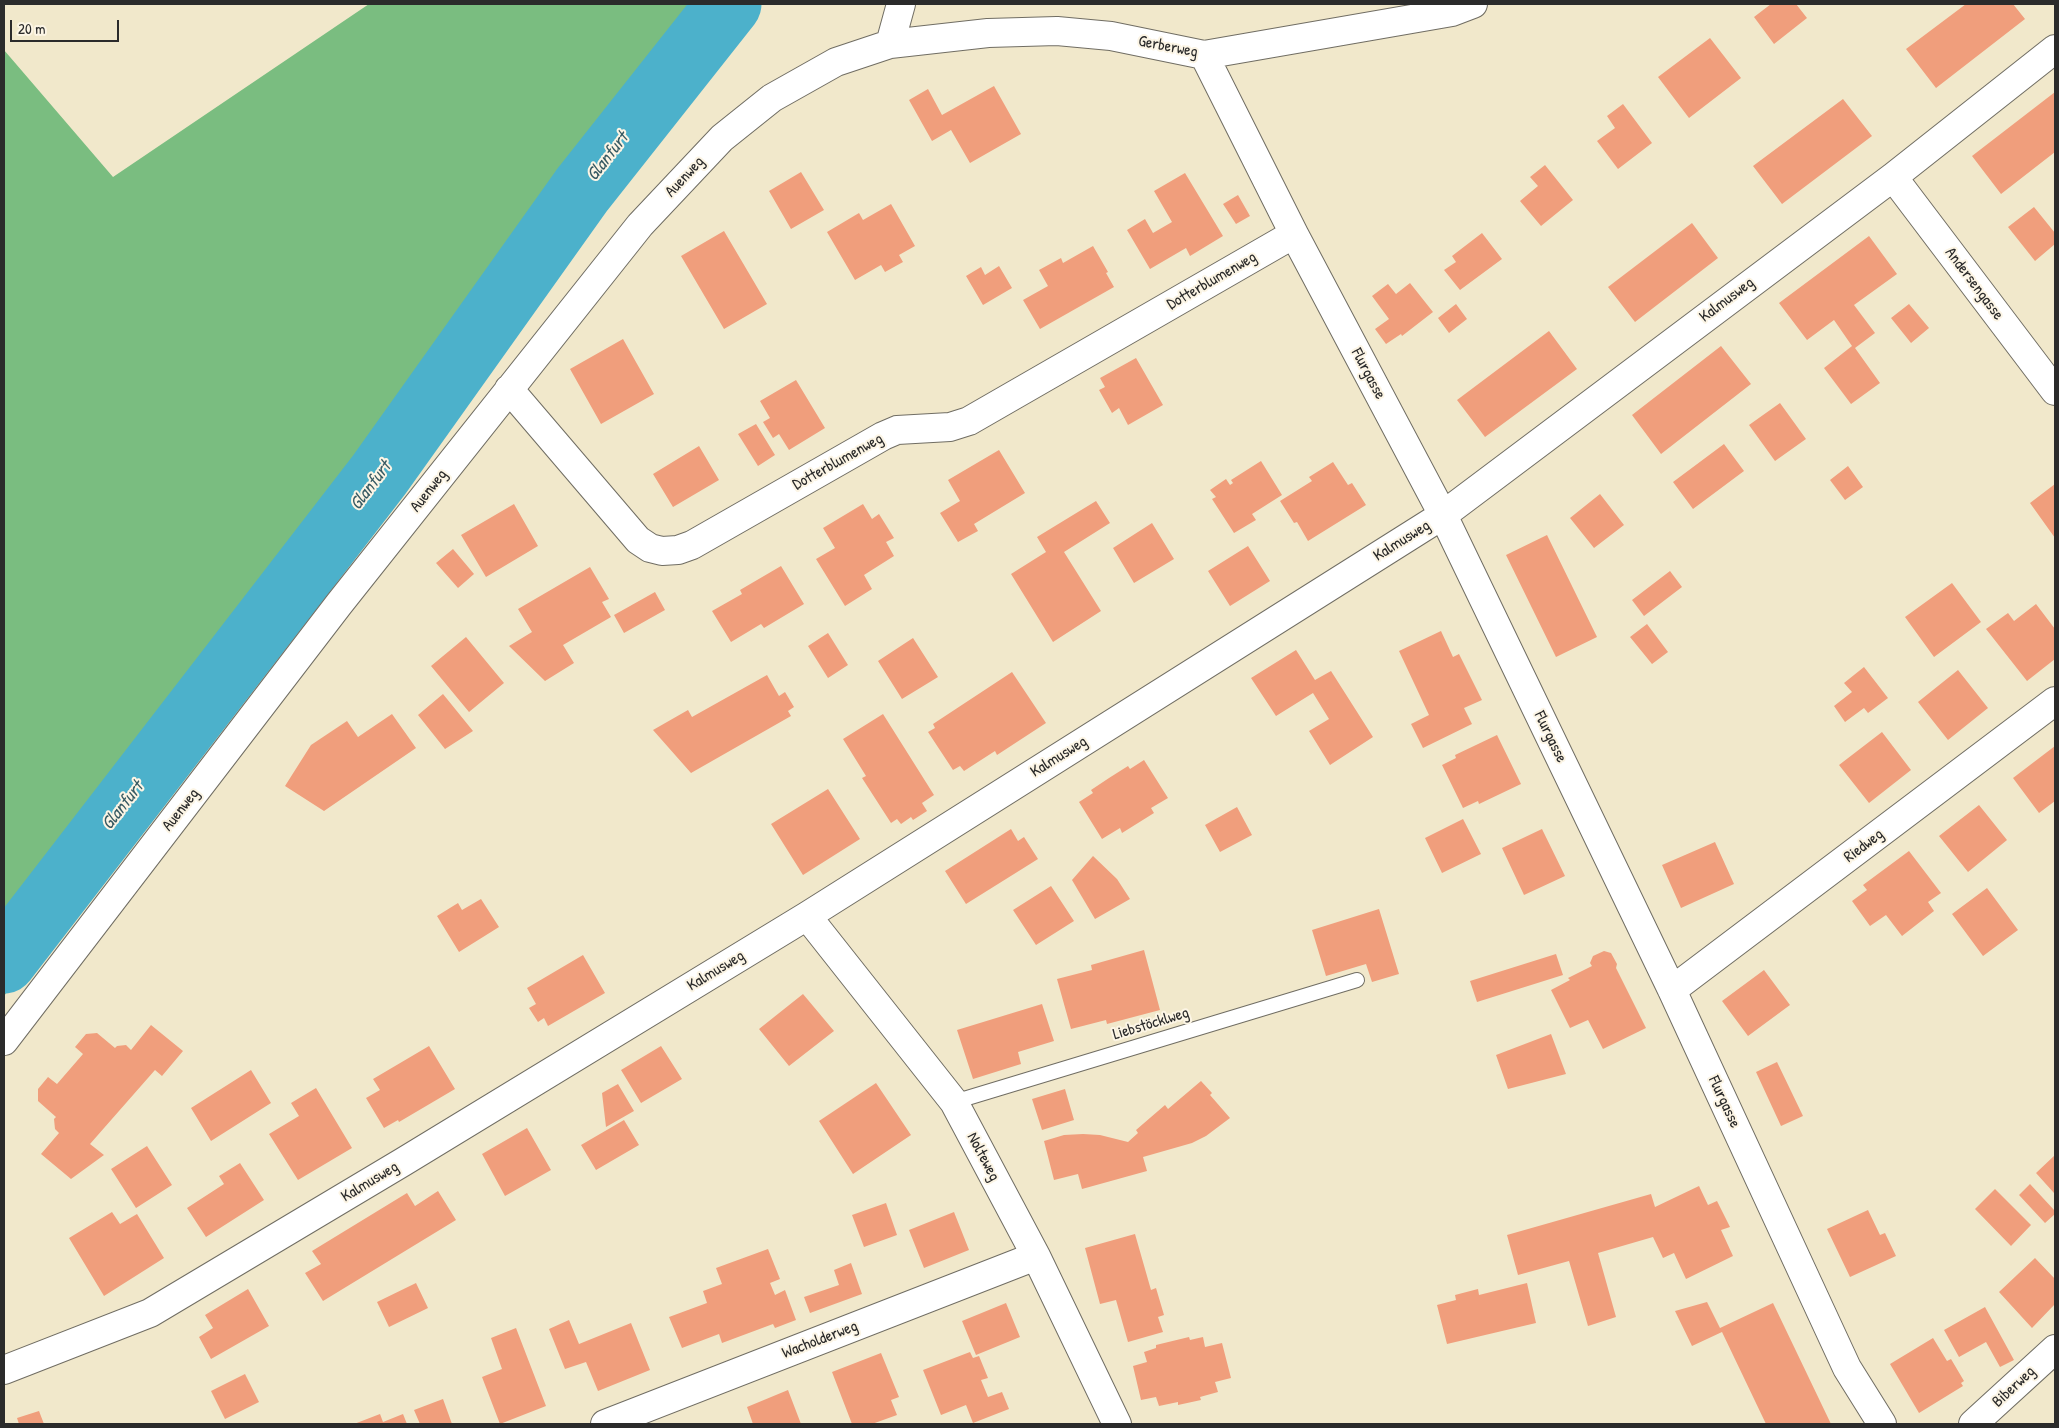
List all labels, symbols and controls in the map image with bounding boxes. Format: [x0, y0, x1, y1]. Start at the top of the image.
scale bar [12, 10, 121, 42]
text: 20 m [18, 18, 45, 39]
street label: Gerberweg [1137, 32, 1199, 62]
water label: Glanfurt [582, 129, 634, 185]
street label: Auenweg [661, 153, 709, 201]
street label: Andersengasse [1941, 244, 2007, 324]
street label: Dotterblumenweg [1164, 248, 1260, 314]
street label: Kalmusweg [1696, 273, 1758, 327]
street label: Flurgasse [1347, 345, 1389, 403]
street label: Dotterblumenweg [790, 429, 886, 495]
water label: Glanfurt [346, 457, 396, 515]
street label: Auenweg [406, 466, 452, 516]
street label: Kalmusweg [1370, 516, 1434, 566]
street label: Flurgasse [1529, 708, 1571, 766]
street label: Kalmusweg [1027, 732, 1091, 782]
water label: Glanfurt [97, 778, 149, 834]
street label: Auenweg [158, 785, 204, 835]
street label: Riedweg [1841, 825, 1887, 867]
street label: Kalmusweg [684, 946, 748, 996]
street label: Liebstöcklweg [1111, 1003, 1191, 1045]
street label: Flurgasse [1704, 1073, 1744, 1131]
street label: Nolteweg [962, 1130, 1004, 1184]
street label: Kalmusweg [338, 1157, 402, 1207]
street label: Wacholderweg [779, 1317, 861, 1363]
street label: Biberweg [1989, 1362, 2039, 1412]

